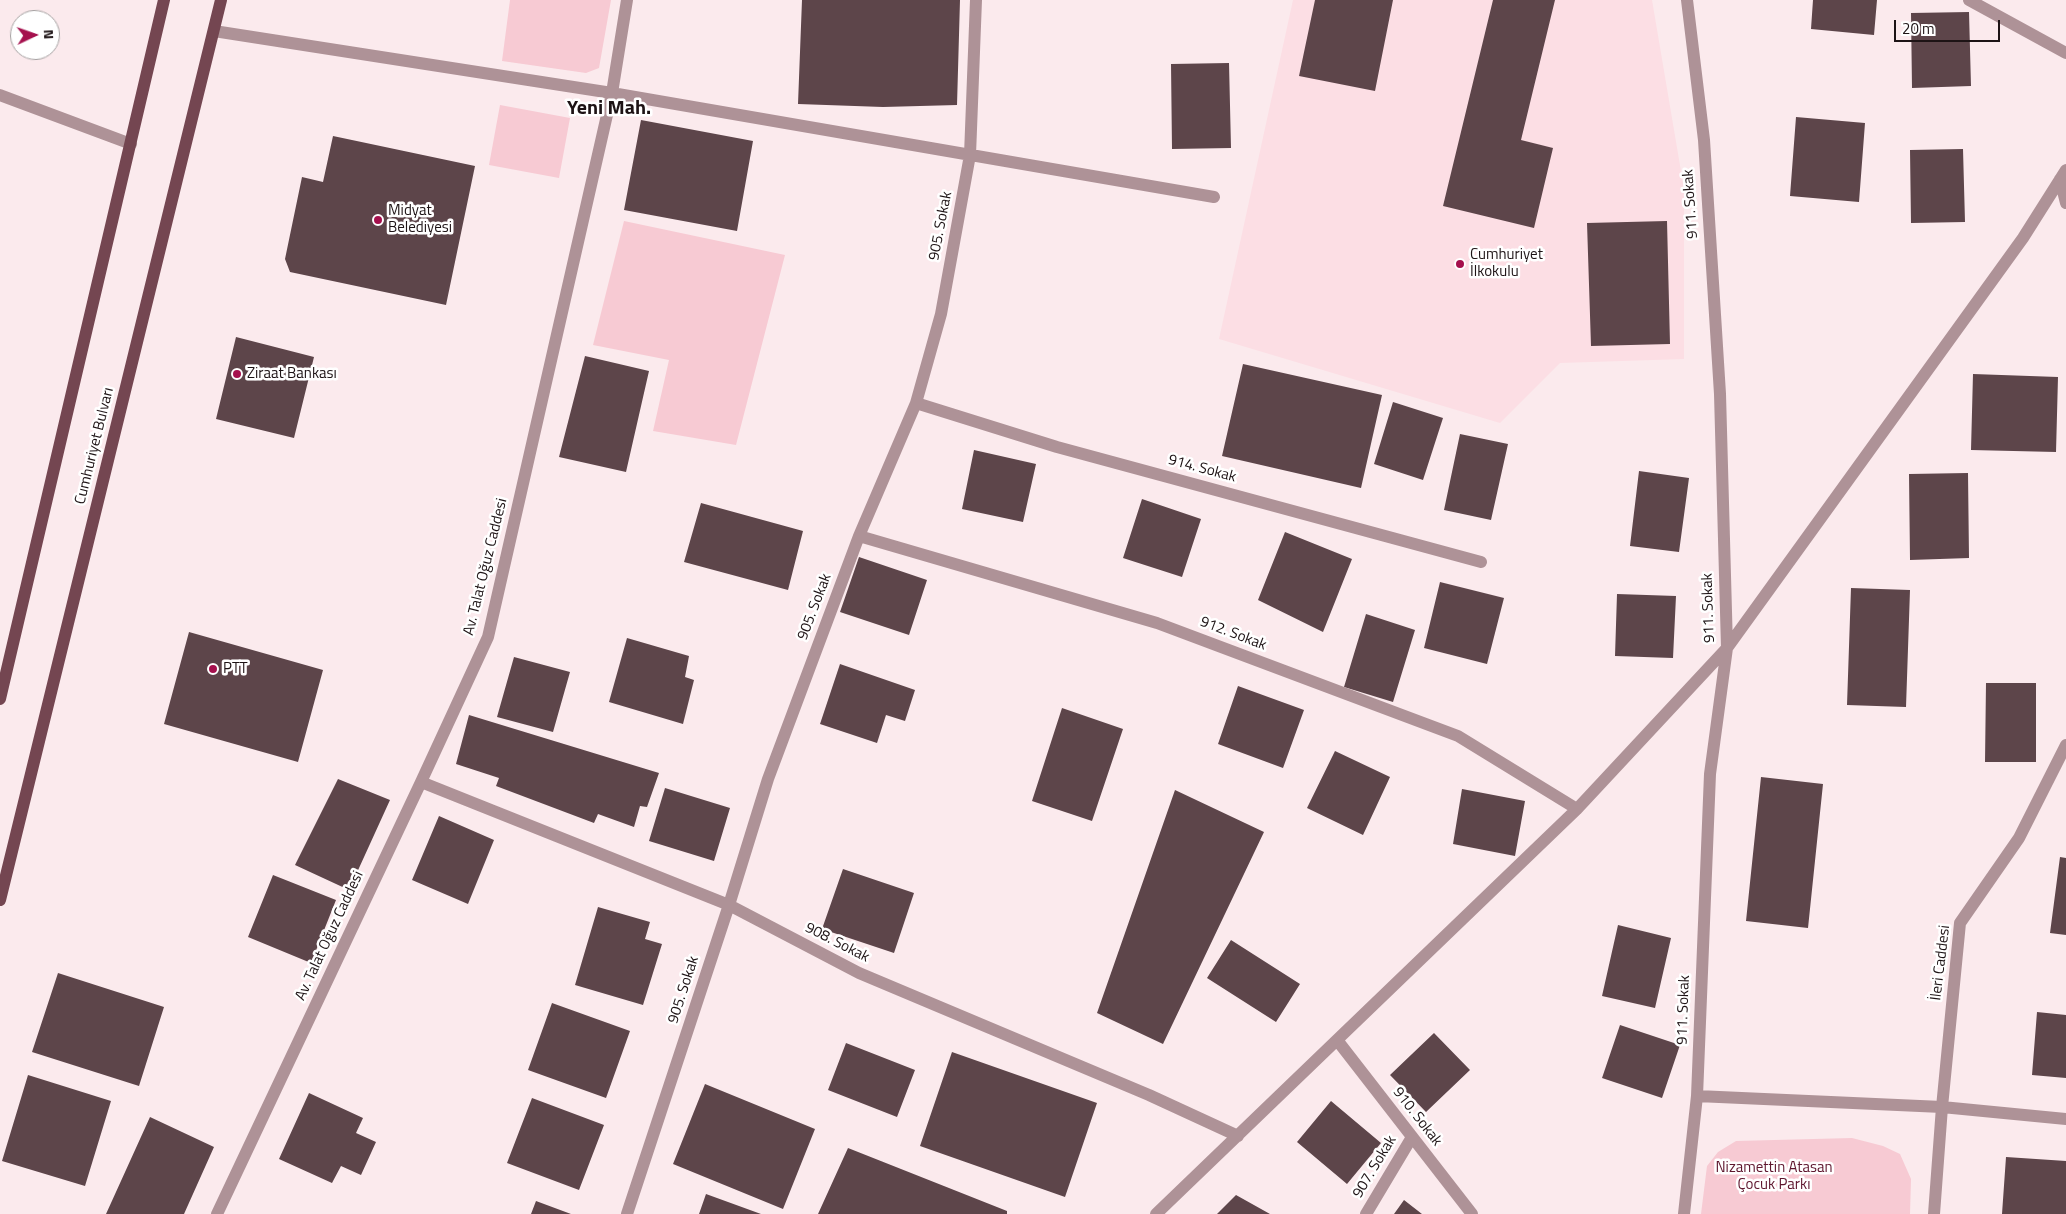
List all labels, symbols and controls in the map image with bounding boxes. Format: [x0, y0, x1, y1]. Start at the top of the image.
north arrow [10, 10, 60, 60]
scale bar [1896, 10, 2002, 42]
text: 20 m [1902, 17, 1935, 40]
text: N [39, 29, 60, 40]
district label: Yeni Mah. [567, 97, 651, 121]
street label: 911. Sokak [1680, 169, 1702, 239]
street label: 905. Sokak [926, 190, 956, 262]
place label: Midyat Belediyesi [388, 202, 452, 237]
marker: Midyat Belediyesi [372, 214, 384, 226]
place label: Cumhuriyet İlkokulu [1470, 246, 1543, 281]
marker: Cumhuriyet İlkokulu [1454, 258, 1466, 270]
place label: Ziraat Bankası [247, 365, 337, 383]
marker: Ziraat Bankası [231, 368, 243, 380]
street label: Cumhuriyet Bulvarı [72, 386, 118, 506]
street label: 914. Sokak [1166, 451, 1238, 487]
street label: Av. Talat Oğuz Caddesi [460, 497, 512, 637]
street label: 905. Sokak [794, 571, 836, 643]
street label: 911. Sokak [1699, 573, 1719, 643]
street label: 912. Sokak [1197, 613, 1269, 655]
place label: PTT [223, 660, 248, 678]
marker: PTT [207, 663, 219, 675]
street label: Av. Talat Oğuz Caddesi [292, 868, 368, 1004]
street label: 908. Sokak [802, 919, 872, 967]
street label: İleri Caddesi [1927, 924, 1955, 1002]
street label: 905. Sokak [665, 954, 703, 1026]
street label: 911. Sokak [1674, 975, 1694, 1045]
street label: 910. Sokak [1388, 1084, 1446, 1150]
street label: 907. Sokak [1349, 1133, 1401, 1201]
park label: Nizamettin Atasan Çocuk Parkı [1715, 1159, 1833, 1194]

